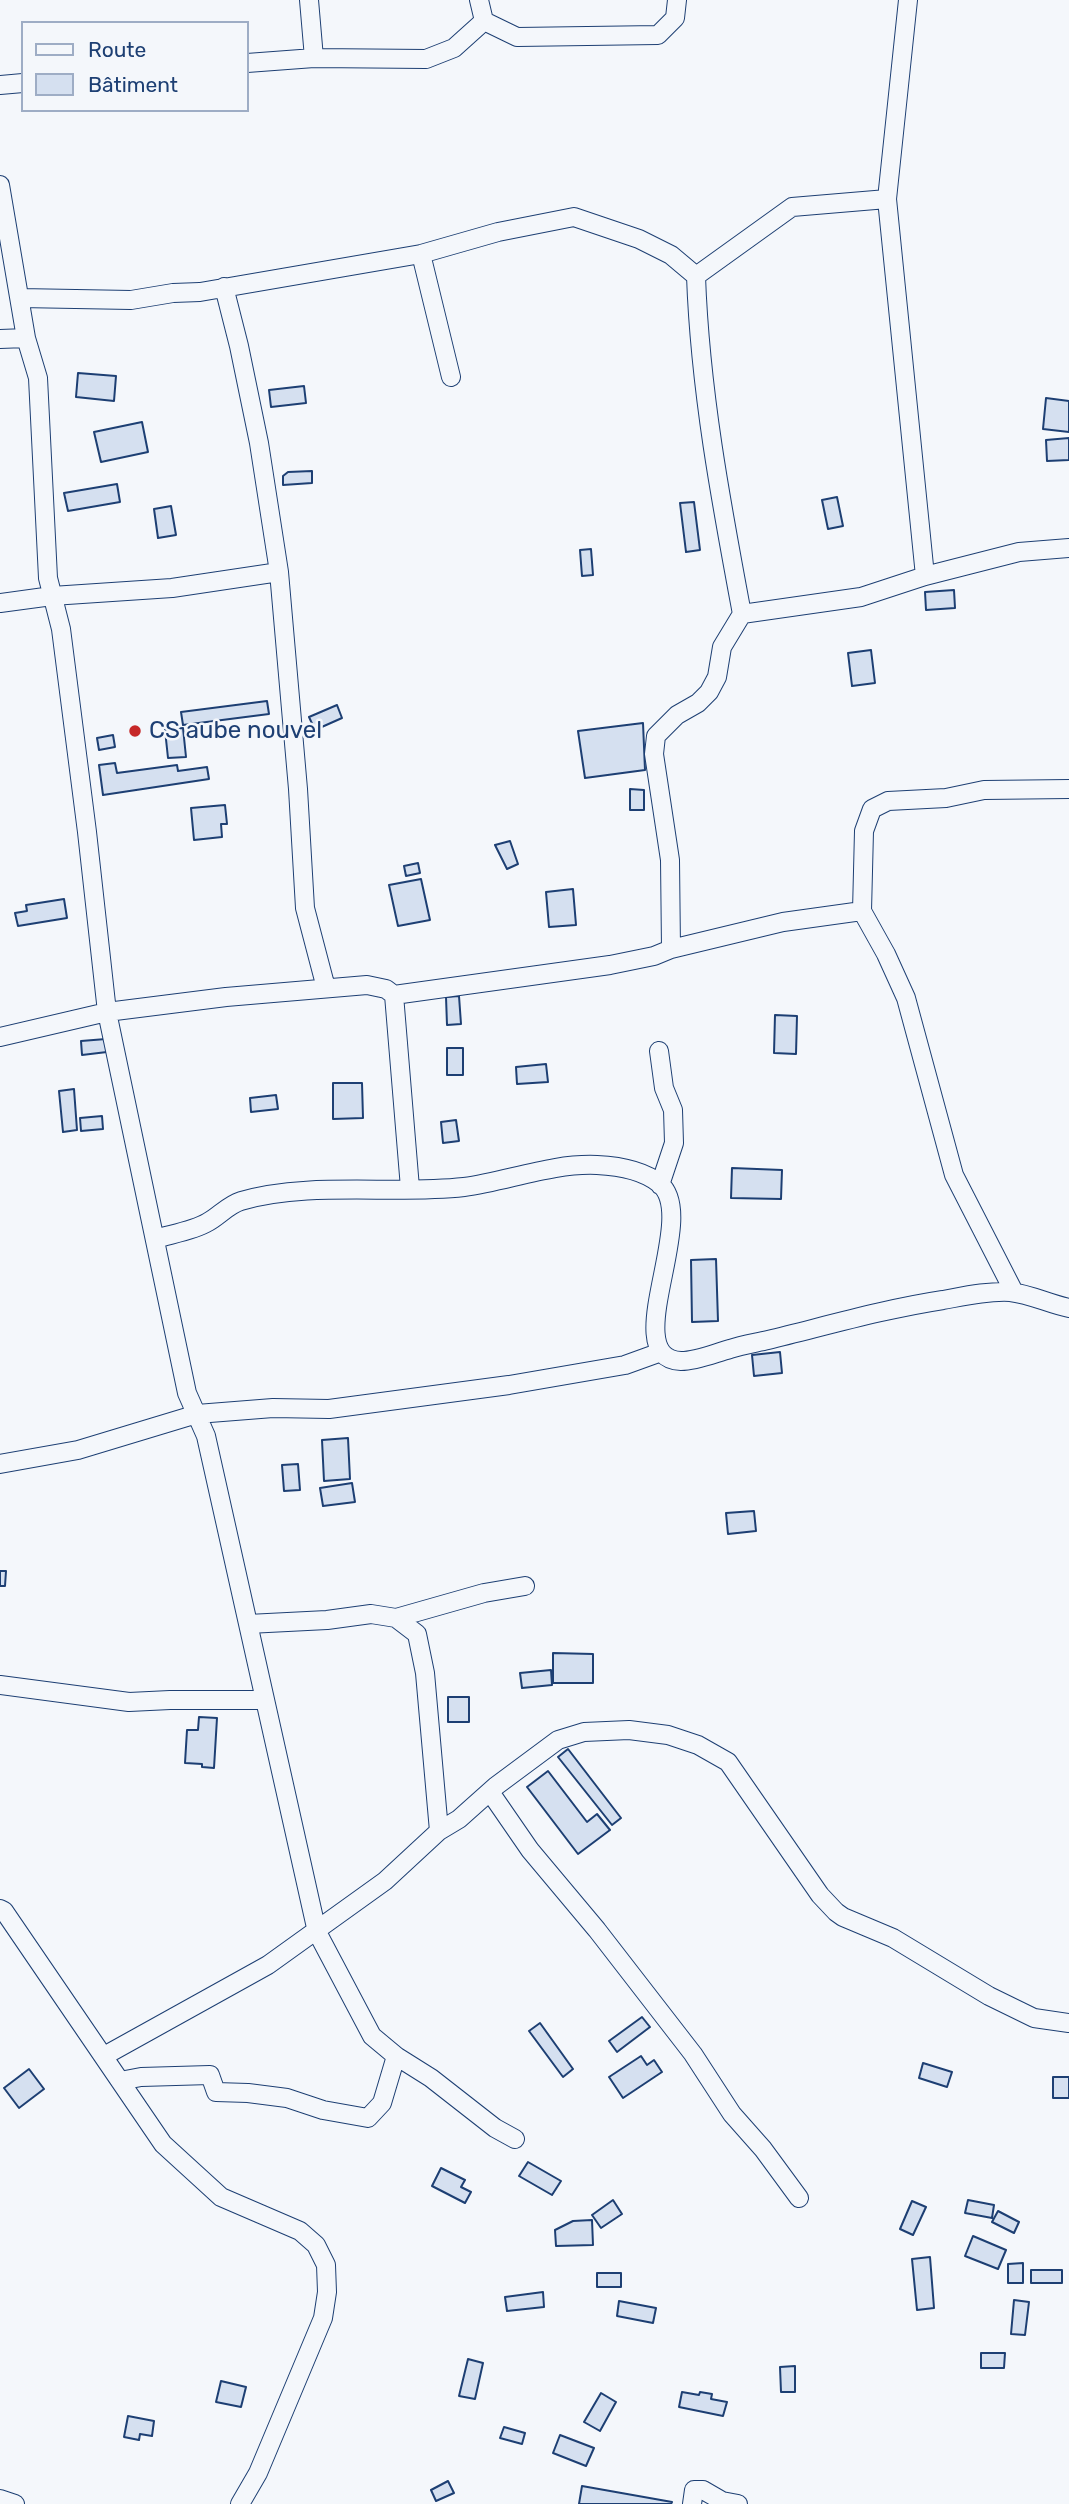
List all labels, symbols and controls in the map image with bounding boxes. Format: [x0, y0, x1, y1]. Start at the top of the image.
legend [21, 21, 248, 112]
text: Route [88, 37, 146, 62]
text: Bâtiment [88, 72, 178, 97]
place label: CS aube nouvel [149, 717, 322, 745]
marker: CS aube nouvel [127, 723, 143, 739]

